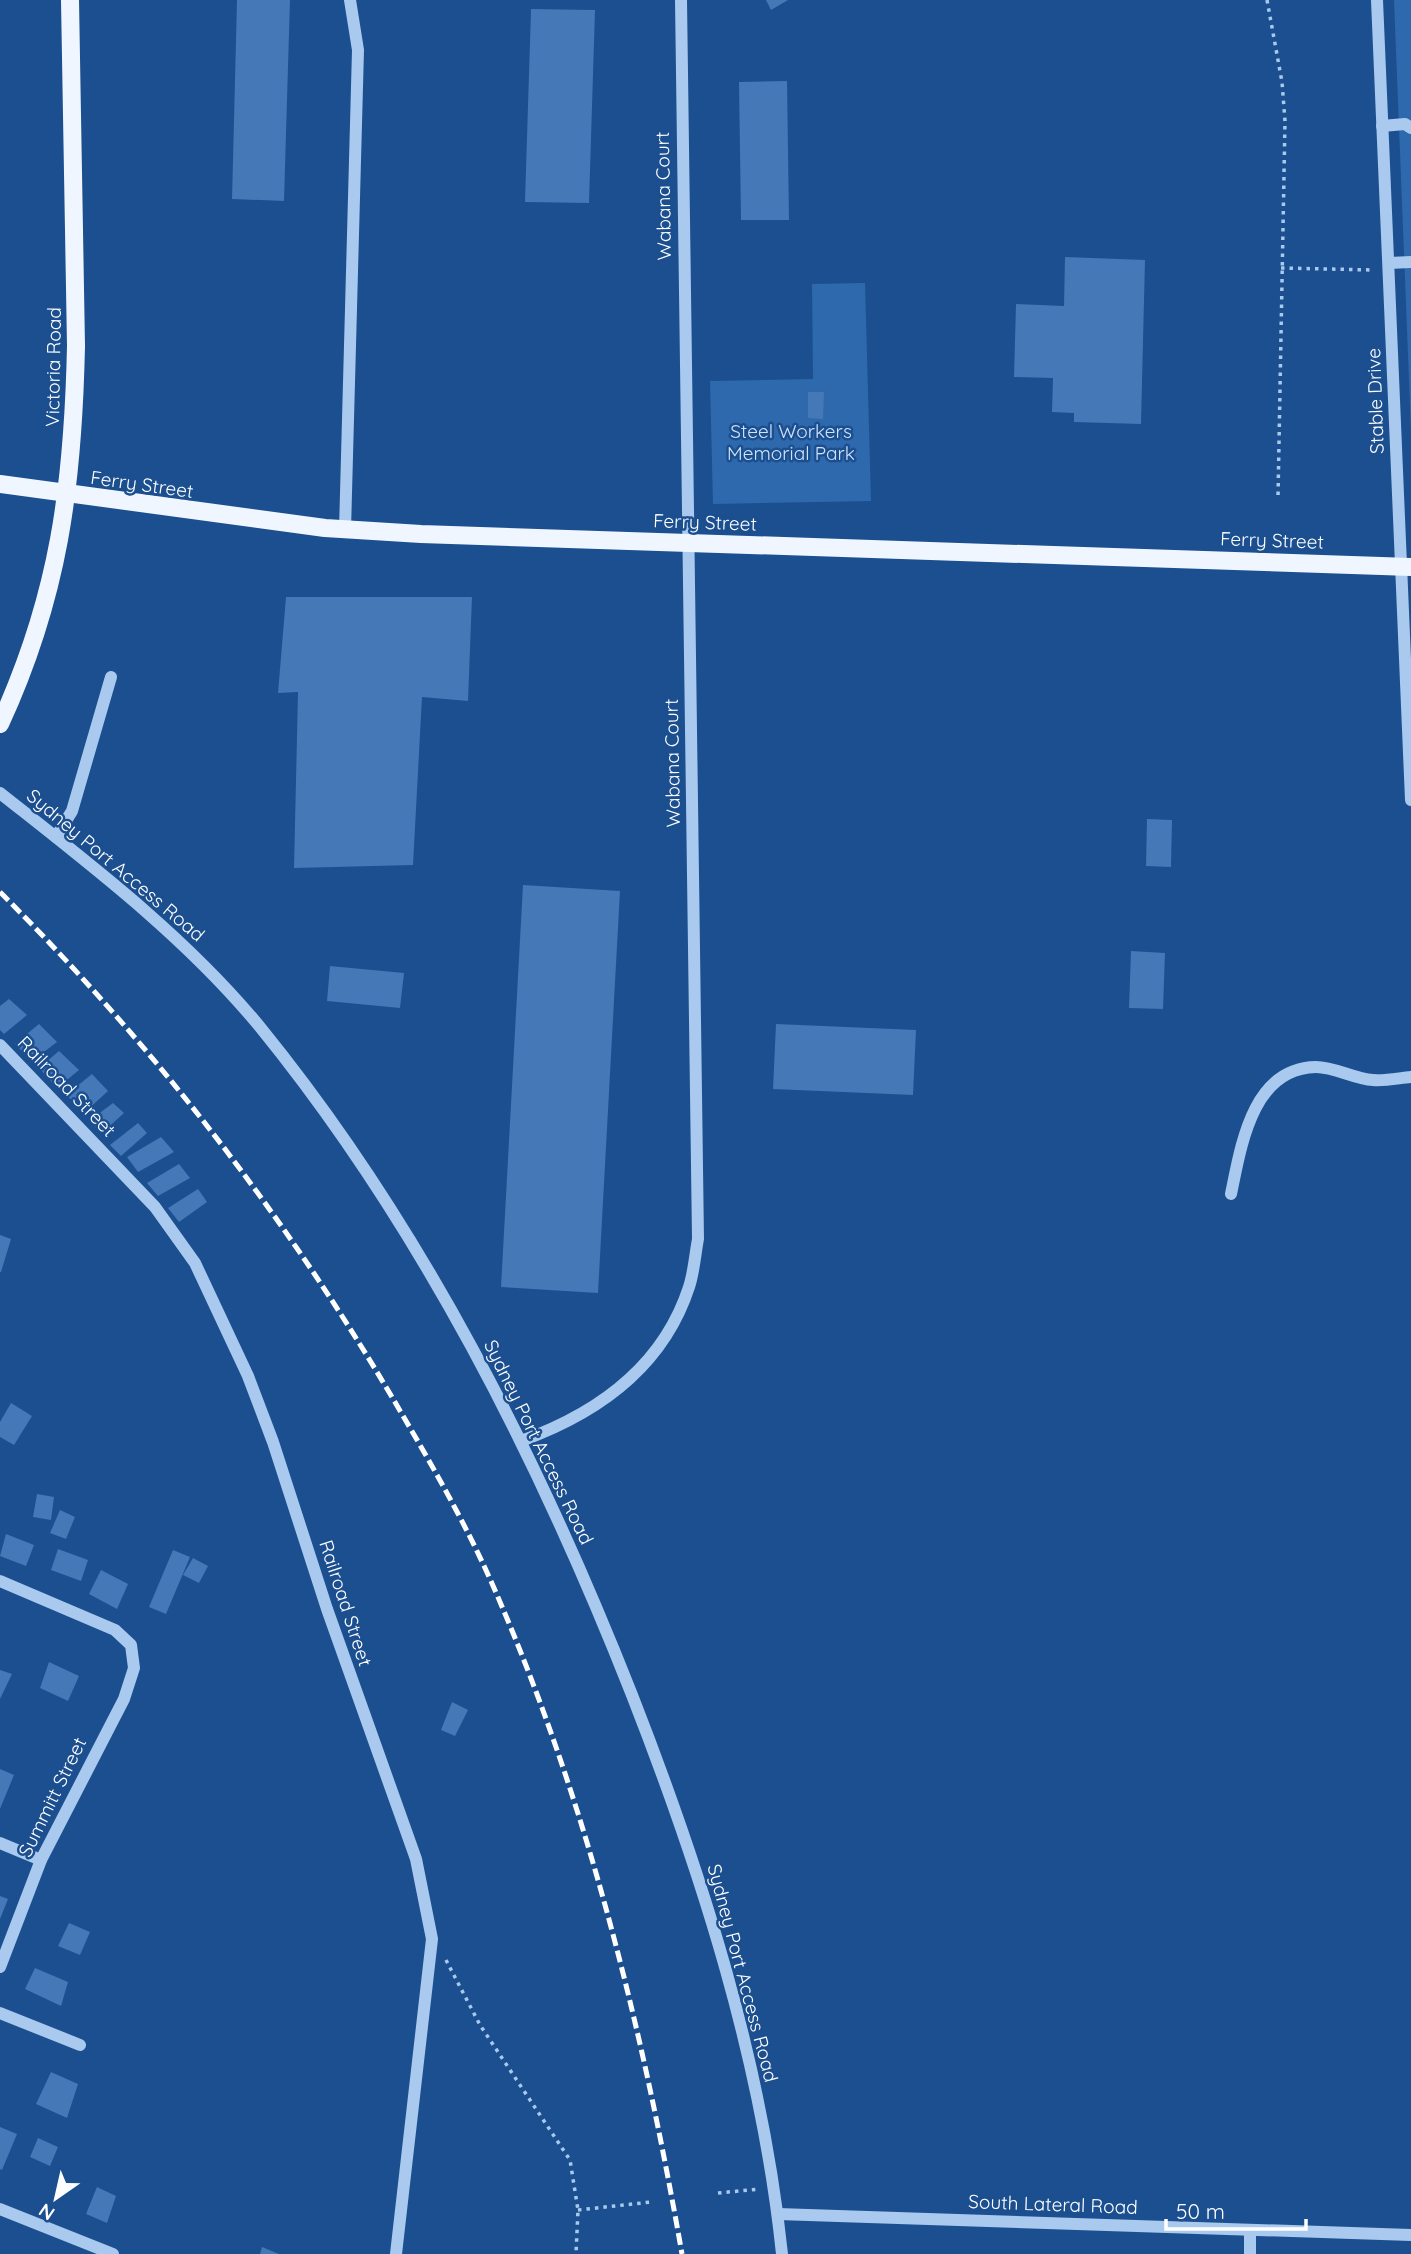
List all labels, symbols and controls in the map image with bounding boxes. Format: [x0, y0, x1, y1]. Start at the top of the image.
street label: Wabana Court [650, 131, 676, 261]
street label: Victoria Road [40, 307, 66, 427]
street label: Stable Drive [1361, 348, 1389, 454]
park label: Steel Workers Memorial Park [727, 419, 855, 465]
street label: Ferry Street [89, 465, 195, 503]
street label: Ferry Street [653, 508, 757, 536]
street label: Ferry Street [1220, 526, 1324, 554]
street label: Wabana Court [659, 698, 685, 828]
street label: Sydney Port Access Road [22, 784, 210, 946]
street label: Railroad Street [13, 1030, 121, 1142]
street label: Sydney Port Access Road [479, 1336, 599, 1548]
street label: Railroad Street [314, 1537, 378, 1669]
street label: Summitt Street [13, 1733, 91, 1861]
street label: Sydney Port Access Road [702, 1861, 784, 2085]
north arrow [21, 2163, 91, 2233]
scale bar [1166, 2188, 1306, 2232]
street label: South Lateral Road [968, 2189, 1138, 2219]
text: N [34, 2198, 59, 2226]
text: 50 m [1176, 2198, 1225, 2224]

